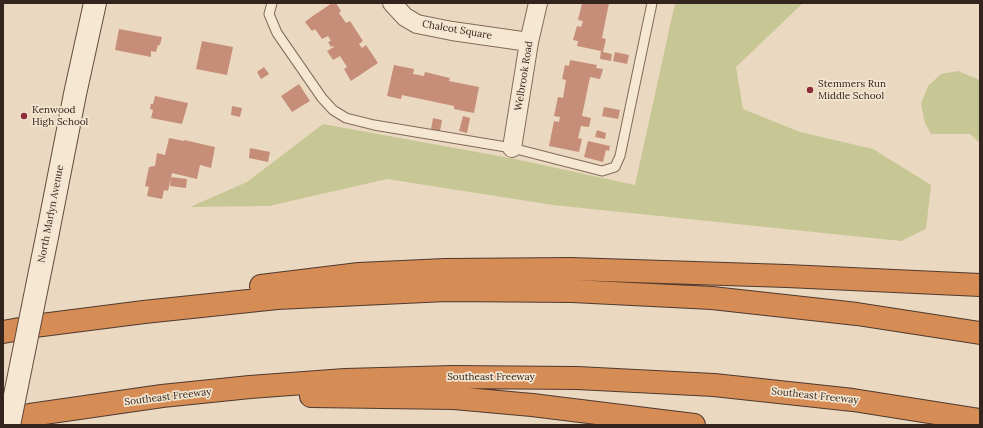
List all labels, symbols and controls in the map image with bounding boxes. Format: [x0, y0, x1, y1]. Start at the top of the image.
street label: Chalcot Square [421, 18, 493, 42]
street label: Welbrook Road [513, 40, 535, 112]
place label: Stemmers Run Middle School [818, 78, 886, 102]
marker: Stemmers Run Middle School [805, 85, 815, 95]
place label: Kenwood High School [32, 104, 88, 128]
marker: Kenwood High School [19, 111, 29, 121]
street label: North Marlyn Avenue [36, 164, 66, 264]
street label: Southeast Freeway [447, 371, 535, 383]
street label: Southeast Freeway [771, 385, 859, 407]
street label: Southeast Freeway [124, 386, 212, 408]

